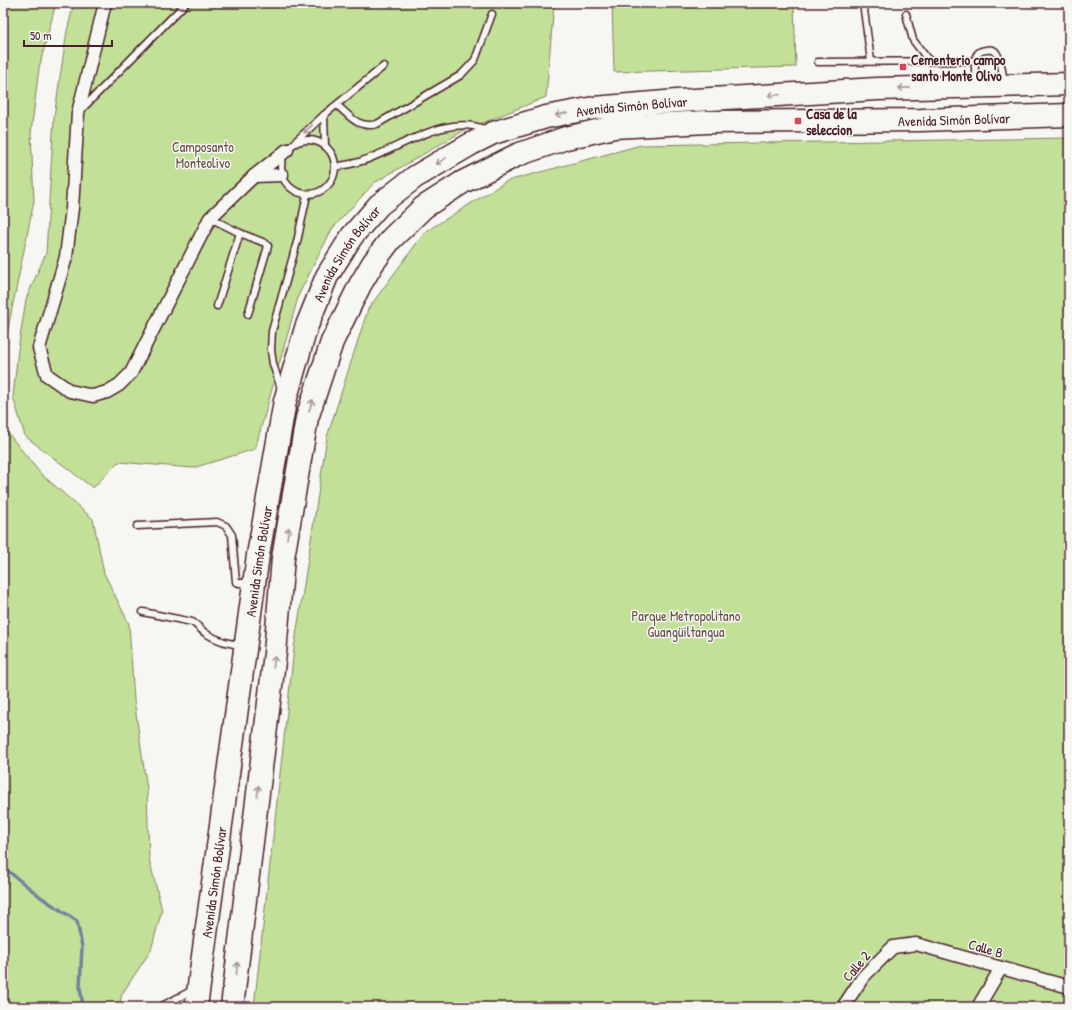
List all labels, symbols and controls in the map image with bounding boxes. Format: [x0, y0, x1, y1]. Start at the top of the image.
scale bar [24, 22, 112, 48]
text: 50 m [30, 27, 51, 44]
place label: Cementerio campo santo Monte Olivo [911, 50, 1006, 85]
marker: Cementerio campo santo Monte Olivo [898, 62, 908, 72]
one-way arrow [898, 84, 911, 92]
street label: Avenida Simón Bolívar [574, 91, 689, 121]
one-way arrow [768, 92, 781, 99]
place label: Casa de la seleccion [806, 104, 857, 139]
street label: Avenida Simón Bolívar [898, 107, 1011, 130]
one-way arrow [555, 111, 568, 119]
marker: Casa de la seleccion [793, 116, 803, 126]
one-way arrow [303, 124, 313, 134]
park label: Camposanto Monteolivo [172, 137, 234, 172]
one-way arrow [435, 158, 447, 166]
street label: Avenida Simón Bolívar [308, 200, 385, 304]
one-way arrow [308, 399, 316, 411]
street label: Avenida Simón Bolívar [240, 504, 276, 618]
one-way arrow [284, 527, 292, 540]
park label: Parque Metropolitano Guangüiltangua [631, 606, 741, 642]
one-way arrow [270, 656, 277, 669]
one-way arrow [254, 785, 262, 798]
street label: Avenida Simón Bolívar [196, 825, 230, 939]
street label: Calle B [967, 934, 1005, 962]
street label: Calle 2 [838, 946, 875, 985]
one-way arrow [233, 962, 241, 975]

